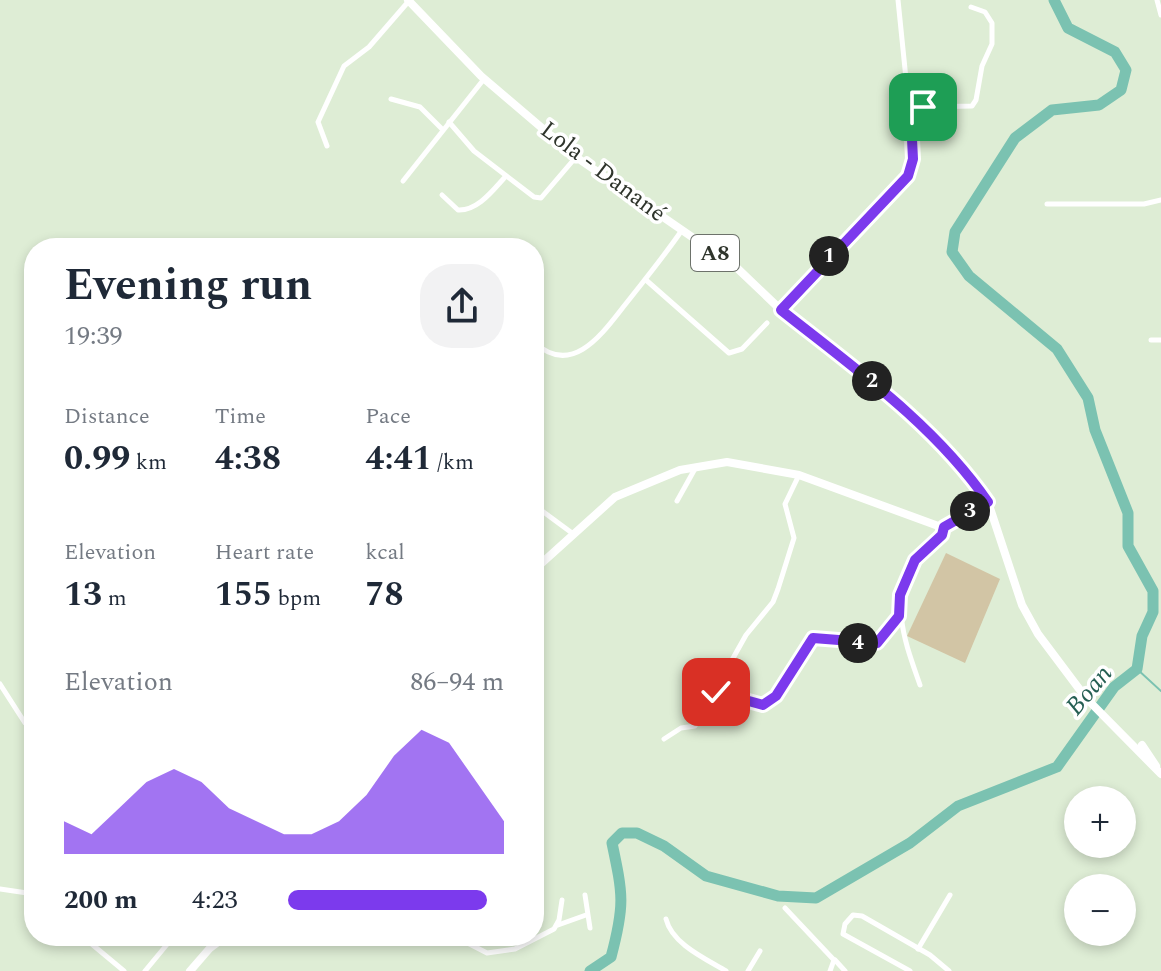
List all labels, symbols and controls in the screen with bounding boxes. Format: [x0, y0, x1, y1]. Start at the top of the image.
pin [889, 73, 957, 141]
icon: arrive [901, 85, 945, 129]
street label: Lola - Danané [532, 113, 674, 231]
road number: A8 [691, 235, 739, 271]
pin: 1 [809, 236, 849, 276]
text: 1 [823, 239, 835, 272]
text: Evening run [64, 252, 312, 319]
button: share [420, 264, 504, 348]
text: 19:39 [64, 316, 123, 356]
pin: 2 [852, 361, 892, 401]
text: 2 [866, 364, 878, 397]
text: Distance [64, 400, 150, 433]
text: Time [215, 400, 266, 433]
text: Pace [365, 400, 411, 433]
text: 0.99 [64, 433, 130, 485]
text: 4:38 [215, 433, 281, 485]
text: 4:41 [365, 433, 432, 485]
text: km [130, 446, 167, 479]
text: /km [432, 446, 474, 479]
pin: 3 [950, 491, 990, 531]
text: 3 [964, 494, 976, 527]
text: Elevation [64, 536, 156, 569]
text: Heart rate [215, 536, 314, 569]
text: kcal [365, 536, 405, 569]
text: 13 [64, 569, 102, 621]
text: 155 [215, 569, 272, 621]
text: 78 [365, 569, 403, 621]
text: m [102, 582, 127, 615]
text: bpm [272, 582, 321, 615]
pin: 4 [838, 623, 878, 663]
text: 4 [852, 626, 864, 659]
water label: Boan [1056, 655, 1123, 724]
pin [682, 658, 750, 726]
text: Elevation [64, 662, 173, 702]
text: 86–94 m [410, 662, 504, 702]
icon: check [694, 670, 738, 714]
map controls [1064, 786, 1136, 946]
button: + [1064, 786, 1136, 858]
button: − [1064, 874, 1136, 946]
text: 200 m [64, 880, 138, 920]
text: 4:23 [192, 880, 238, 920]

